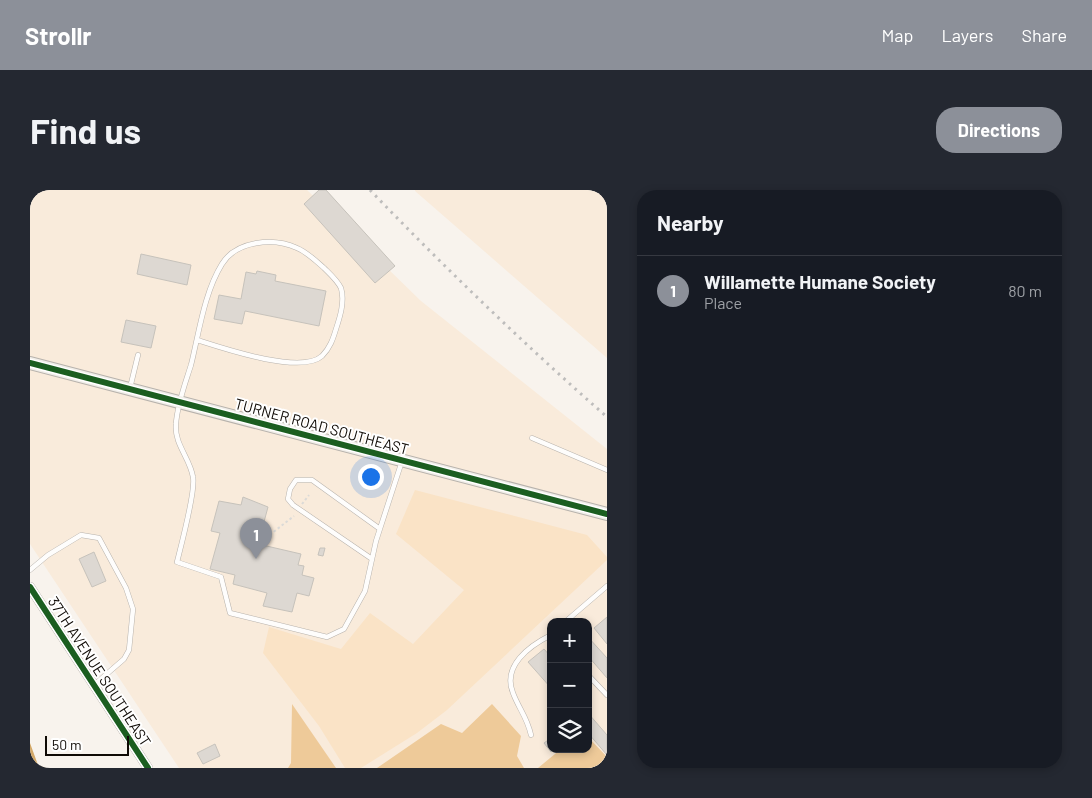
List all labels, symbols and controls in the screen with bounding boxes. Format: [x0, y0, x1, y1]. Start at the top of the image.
text: Strollr [25, 21, 92, 50]
text: Map [881, 24, 913, 46]
text: Layers [941, 24, 994, 46]
text: Share [1022, 24, 1067, 46]
button: Directions [936, 107, 1062, 153]
text: Find us [30, 109, 141, 151]
text: Nearby [657, 210, 723, 235]
text: Willamette Humane Society [704, 270, 936, 293]
text: 1 [670, 281, 676, 300]
text: 80 m [1008, 281, 1042, 300]
text: Place [704, 293, 742, 312]
street label: TURNER ROAD SOUTHEAST [233, 394, 411, 458]
your location [358, 464, 384, 490]
pin: 1 [240, 518, 272, 559]
street label: 37TH AVENUE SOUTHEAST [45, 593, 155, 749]
map controls [547, 618, 592, 753]
button: + [547, 618, 592, 663]
button: − [547, 663, 592, 708]
button: layers [547, 708, 592, 753]
scale bar [45, 733, 129, 756]
text: 50 m [52, 736, 81, 753]

